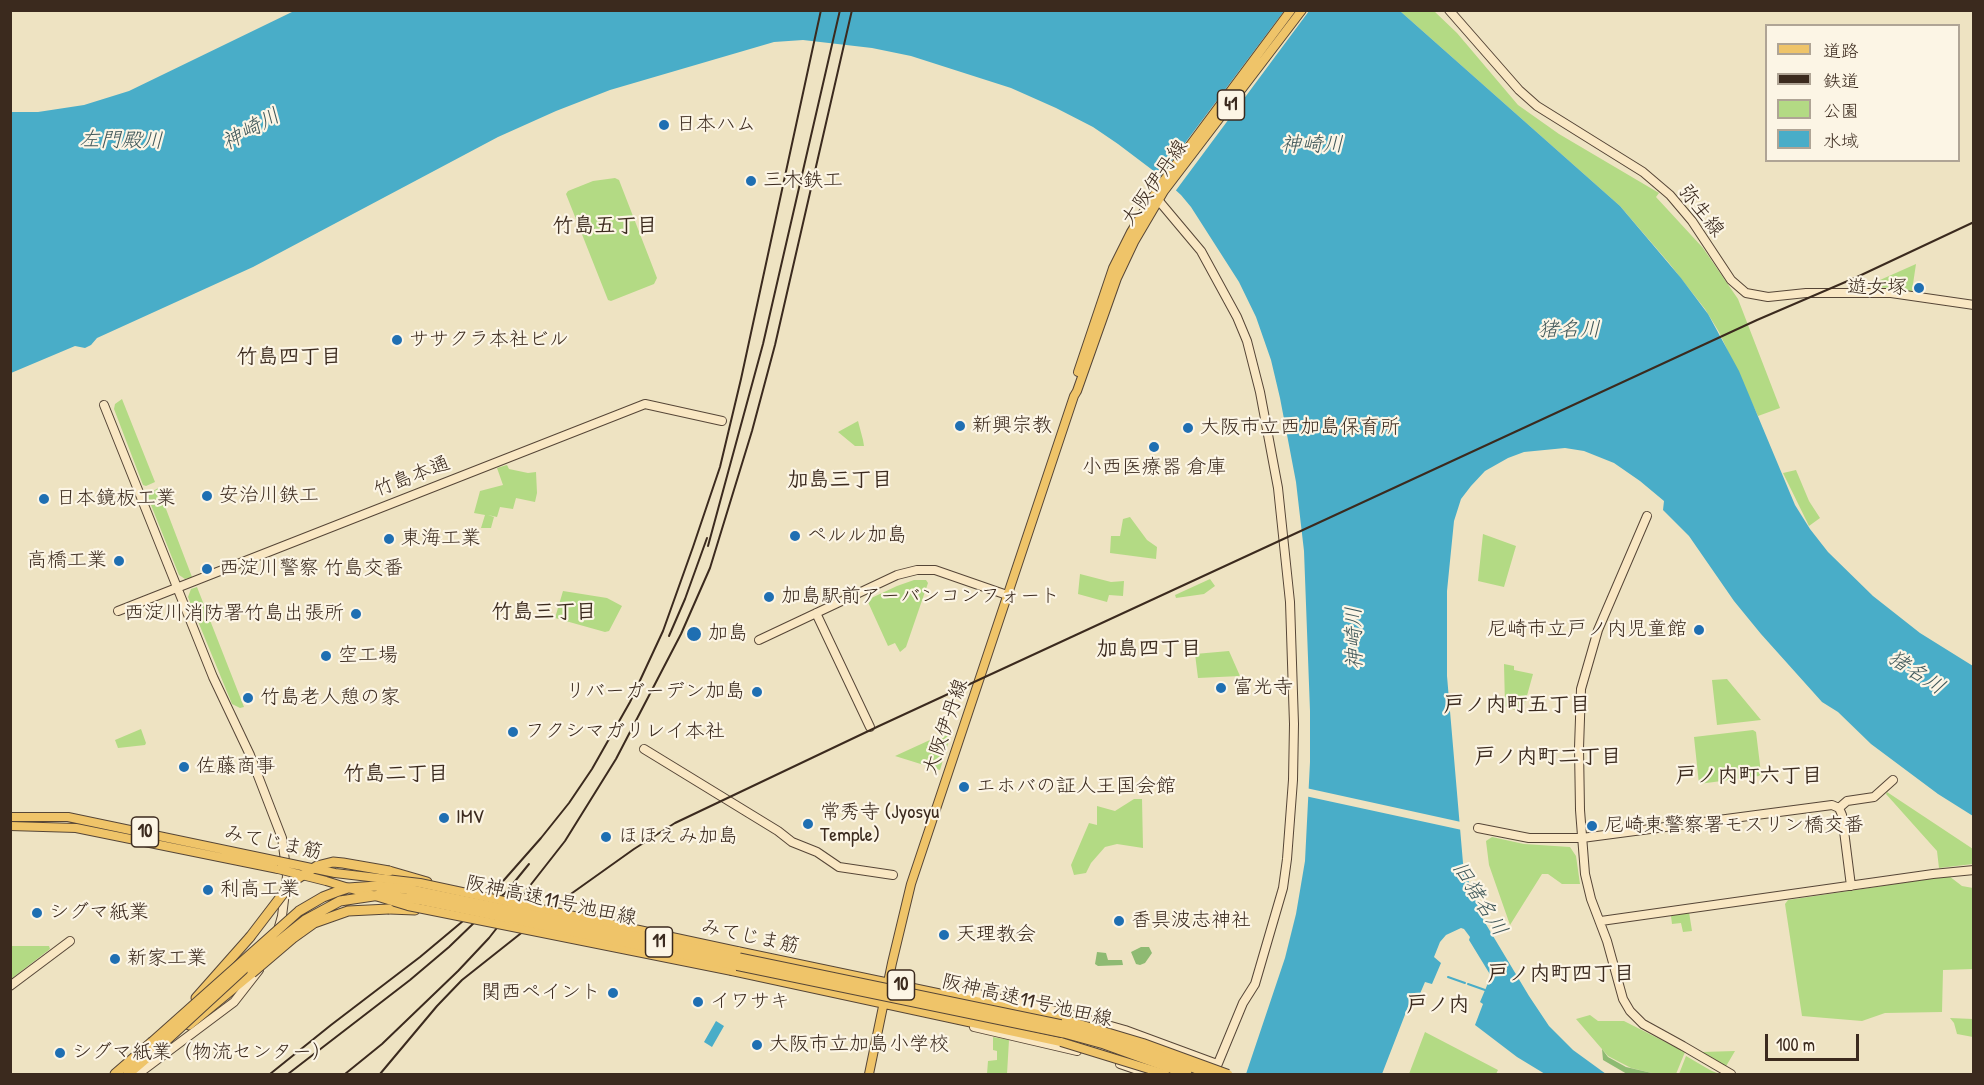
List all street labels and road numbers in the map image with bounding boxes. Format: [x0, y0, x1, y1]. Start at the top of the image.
road number: 41 [1218, 90, 1244, 120]
street label: 大阪伊丹線 [1116, 135, 1194, 231]
street label: 弥生線 [1673, 180, 1729, 242]
street label: 竹島本通 [370, 451, 454, 503]
street label: 大阪伊丹線 [918, 676, 974, 778]
road number: 10 [132, 817, 158, 847]
street label: みてじま筋 [222, 821, 324, 865]
street label: 阪神高速11号池田線 [463, 871, 639, 931]
street label: みてじま筋 [699, 915, 801, 959]
road number: 11 [646, 927, 672, 957]
road number: 10 [888, 970, 914, 1000]
street label: 阪神高速11号池田線 [939, 970, 1115, 1032]

